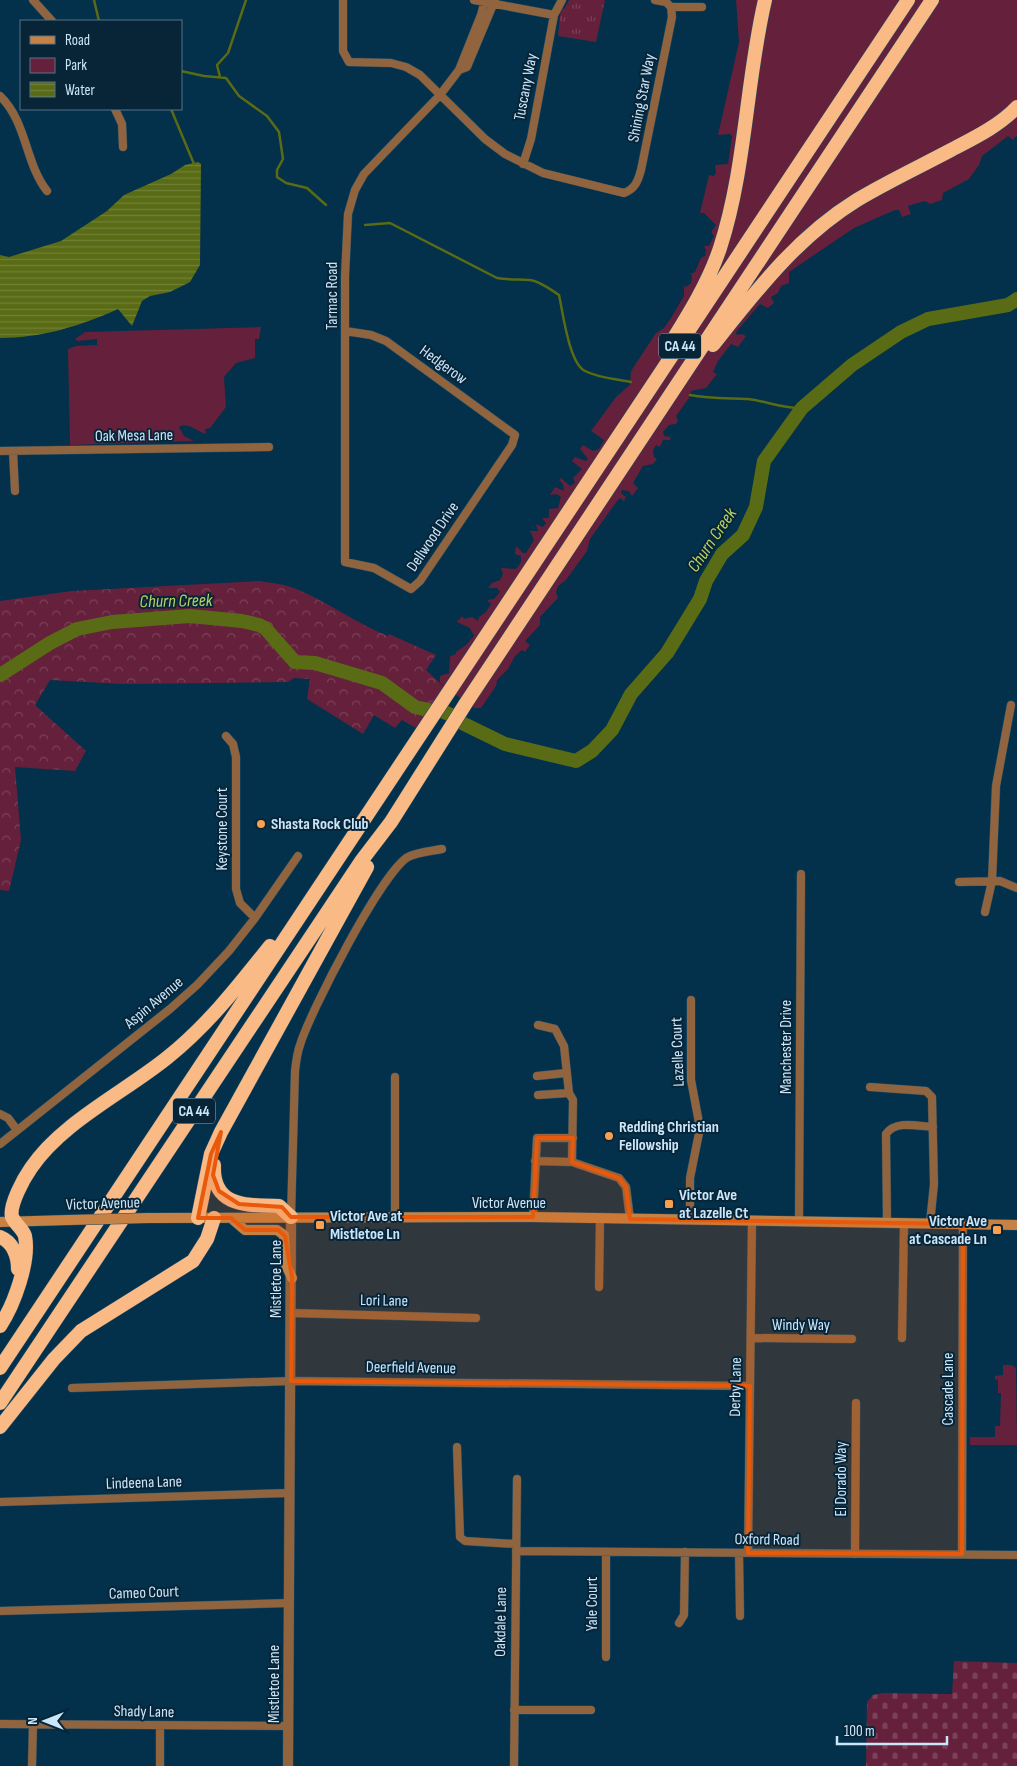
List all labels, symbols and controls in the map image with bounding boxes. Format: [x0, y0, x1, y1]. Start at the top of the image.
legend [20, 20, 182, 110]
text: Road [65, 31, 90, 50]
street label: Tuscany Way [510, 52, 542, 122]
street label: Shining Star Way [624, 52, 660, 144]
text: Park [65, 56, 87, 75]
text: Water [65, 81, 96, 100]
street label: Tarmac Road [323, 262, 342, 330]
road number: CA 44 [659, 334, 701, 358]
street label: Hedgerow [416, 341, 470, 389]
street label: Oak Mesa Lane [95, 426, 173, 446]
street label: Dellwood Drive [403, 499, 463, 575]
water label: Churn Creek [683, 503, 742, 576]
water label: Churn Creek [139, 590, 214, 612]
street label: Keystone Court [213, 787, 232, 871]
place label: Shasta Rock Club [271, 815, 368, 834]
marker: Shasta Rock Club [255, 818, 267, 830]
street label: Aspin Avenue [120, 973, 187, 1034]
street label: Manchester Drive [777, 1000, 796, 1094]
street label: Lazelle Court [667, 1017, 689, 1087]
road number: CA 44 [173, 1098, 215, 1124]
place label: Redding Christian Fellowship [619, 1118, 719, 1155]
marker: Redding Christian Fellowship [603, 1130, 615, 1142]
place label: Victor Ave at Lazelle Ct [679, 1186, 748, 1223]
street label: Victor Avenue [66, 1193, 140, 1215]
street label: Victor Avenue [472, 1194, 546, 1213]
marker: Victor Ave at Lazelle Ct [663, 1198, 675, 1210]
place label: Victor Ave at Mistletoe Ln [330, 1207, 402, 1244]
place label: Victor Ave at Cascade Ln [909, 1212, 987, 1249]
marker: Victor Ave at Mistletoe Ln [314, 1219, 326, 1231]
marker: Victor Ave at Cascade Ln [991, 1224, 1003, 1236]
street label: Mistletoe Lane [267, 1240, 286, 1318]
street label: Lori Lane [360, 1291, 408, 1311]
street label: Windy Way [772, 1316, 830, 1335]
street label: Cascade Lane [939, 1353, 958, 1425]
street label: Derby Lane [726, 1357, 746, 1417]
street label: Deerfield Avenue [366, 1358, 456, 1378]
street label: El Dorado Way [832, 1441, 851, 1517]
street label: Lindeena Lane [106, 1472, 182, 1494]
street label: Oxford Road [734, 1530, 800, 1550]
street label: Yale Court [583, 1577, 602, 1631]
street label: Cameo Court [109, 1582, 179, 1604]
street label: Oakdale Lane [491, 1587, 511, 1657]
street label: Mistletoe Lane [265, 1645, 284, 1723]
north arrow [20, 1696, 70, 1746]
street label: Shady Lane [114, 1702, 174, 1722]
scale bar [837, 1714, 947, 1746]
text: N [24, 1717, 41, 1725]
text: 100 m [844, 1722, 875, 1741]

